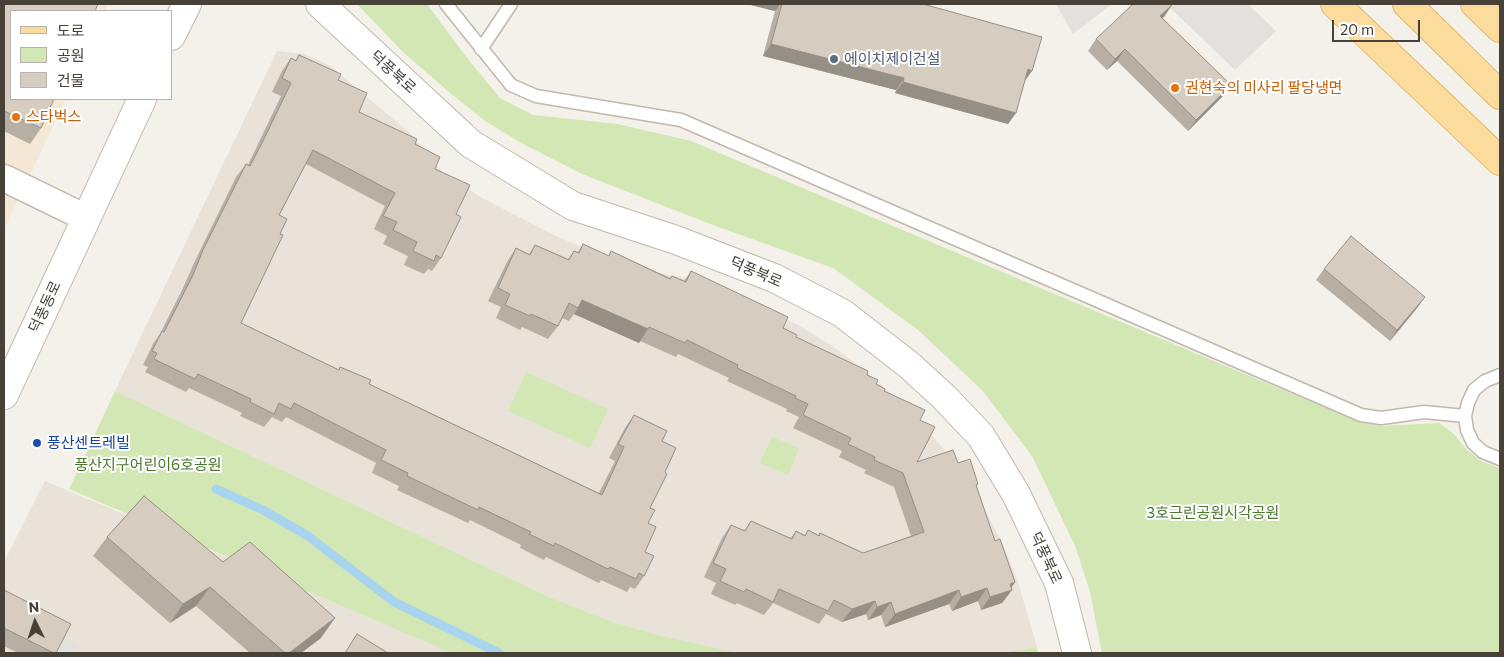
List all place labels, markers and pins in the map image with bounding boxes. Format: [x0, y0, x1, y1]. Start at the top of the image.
place label: 에이치제이건설 [844, 50, 941, 68]
marker: 에이치제이건설 [828, 53, 840, 65]
place label: 권현숙의 미사리 팔당냉면 [1185, 79, 1343, 97]
marker: 권현숙의 미사리 팔당냉면 [1169, 82, 1181, 94]
place label: 스타벅스 [26, 108, 81, 126]
marker: 스타벅스 [10, 111, 22, 123]
place label: 풍산센트레빌 [47, 434, 130, 452]
marker: 풍산센트레빌 [31, 437, 43, 449]

